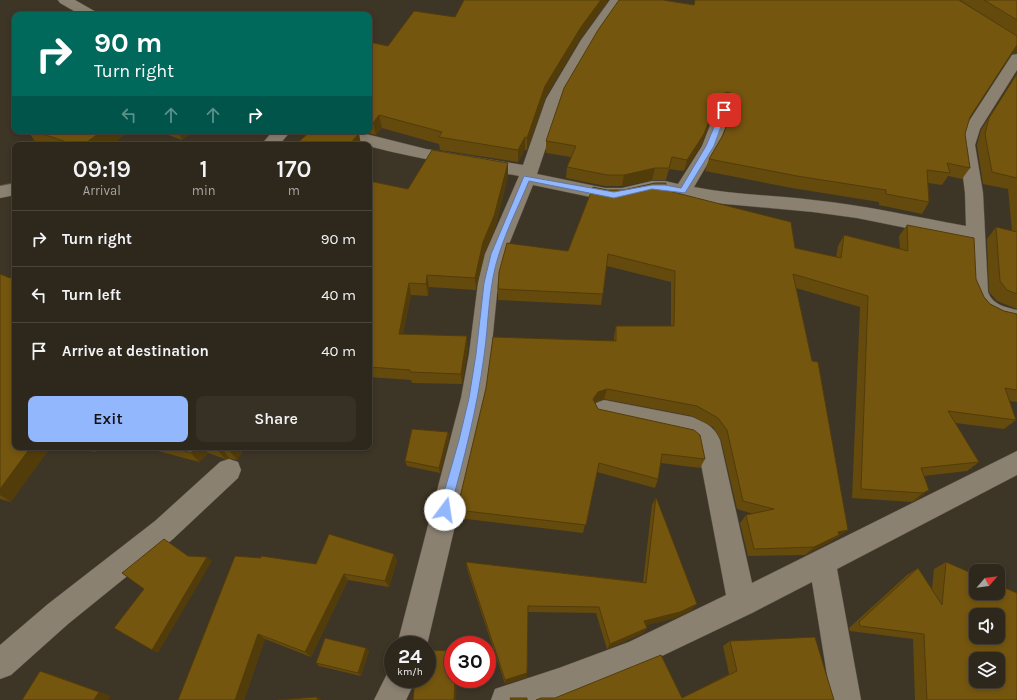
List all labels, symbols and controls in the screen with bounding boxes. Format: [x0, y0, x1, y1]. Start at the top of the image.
text: 90 m [94, 26, 162, 59]
icon: right [28, 28, 80, 80]
text: Turn right [94, 60, 174, 82]
pin [707, 93, 741, 127]
icon: arrive [713, 99, 735, 121]
icon: left [118, 104, 140, 126]
icon: ahead [160, 104, 182, 126]
icon: ahead [202, 104, 224, 126]
icon: right [244, 104, 266, 126]
text: 09:19 [73, 155, 131, 183]
text: 1 [199, 155, 208, 183]
text: 170 [276, 155, 311, 183]
text: Arrival [83, 183, 121, 198]
text: min [192, 183, 216, 198]
text: m [288, 183, 300, 198]
icon: right [28, 228, 50, 250]
text: Turn right [62, 230, 132, 248]
text: 90 m [321, 230, 356, 248]
icon: left [28, 284, 50, 306]
text: Turn left [62, 286, 121, 304]
text: 40 m [321, 286, 356, 304]
icon: arrive [28, 340, 50, 362]
text: Arrive at destination [62, 342, 209, 360]
text: 40 m [321, 342, 356, 360]
button: Exit [28, 396, 188, 442]
button: Share [196, 396, 356, 442]
position arrow [424, 489, 466, 531]
north arrow [969, 564, 1005, 600]
map controls [969, 564, 1005, 688]
button: sound [969, 608, 1005, 644]
speed limit sign: 30 [444, 636, 496, 688]
text: 24 [398, 645, 422, 668]
button: layers [969, 652, 1005, 688]
text: km/h [397, 666, 423, 678]

